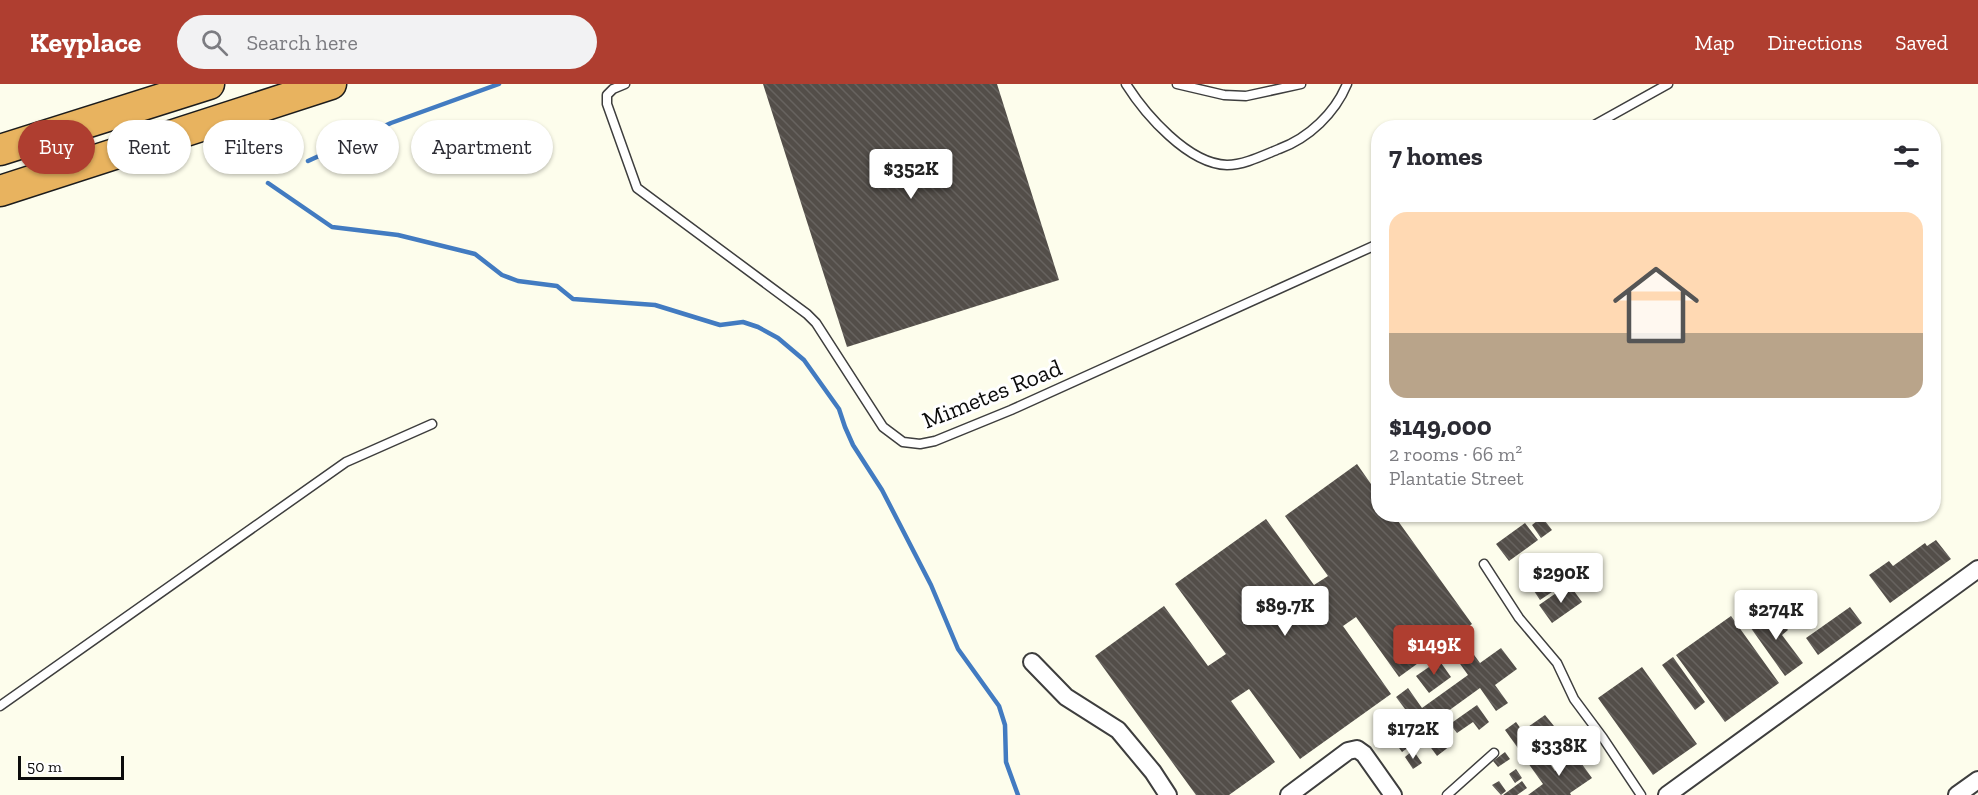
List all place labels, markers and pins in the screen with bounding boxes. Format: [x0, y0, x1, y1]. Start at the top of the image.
pin: $352K [869, 149, 953, 200]
pin: $290K [1519, 553, 1603, 604]
pin: $89.7K [1236, 586, 1334, 637]
pin: $274K [1734, 590, 1818, 641]
pin: $149K [1392, 625, 1476, 676]
pin: $172K [1371, 709, 1455, 760]
pin: $338K [1517, 726, 1601, 777]

